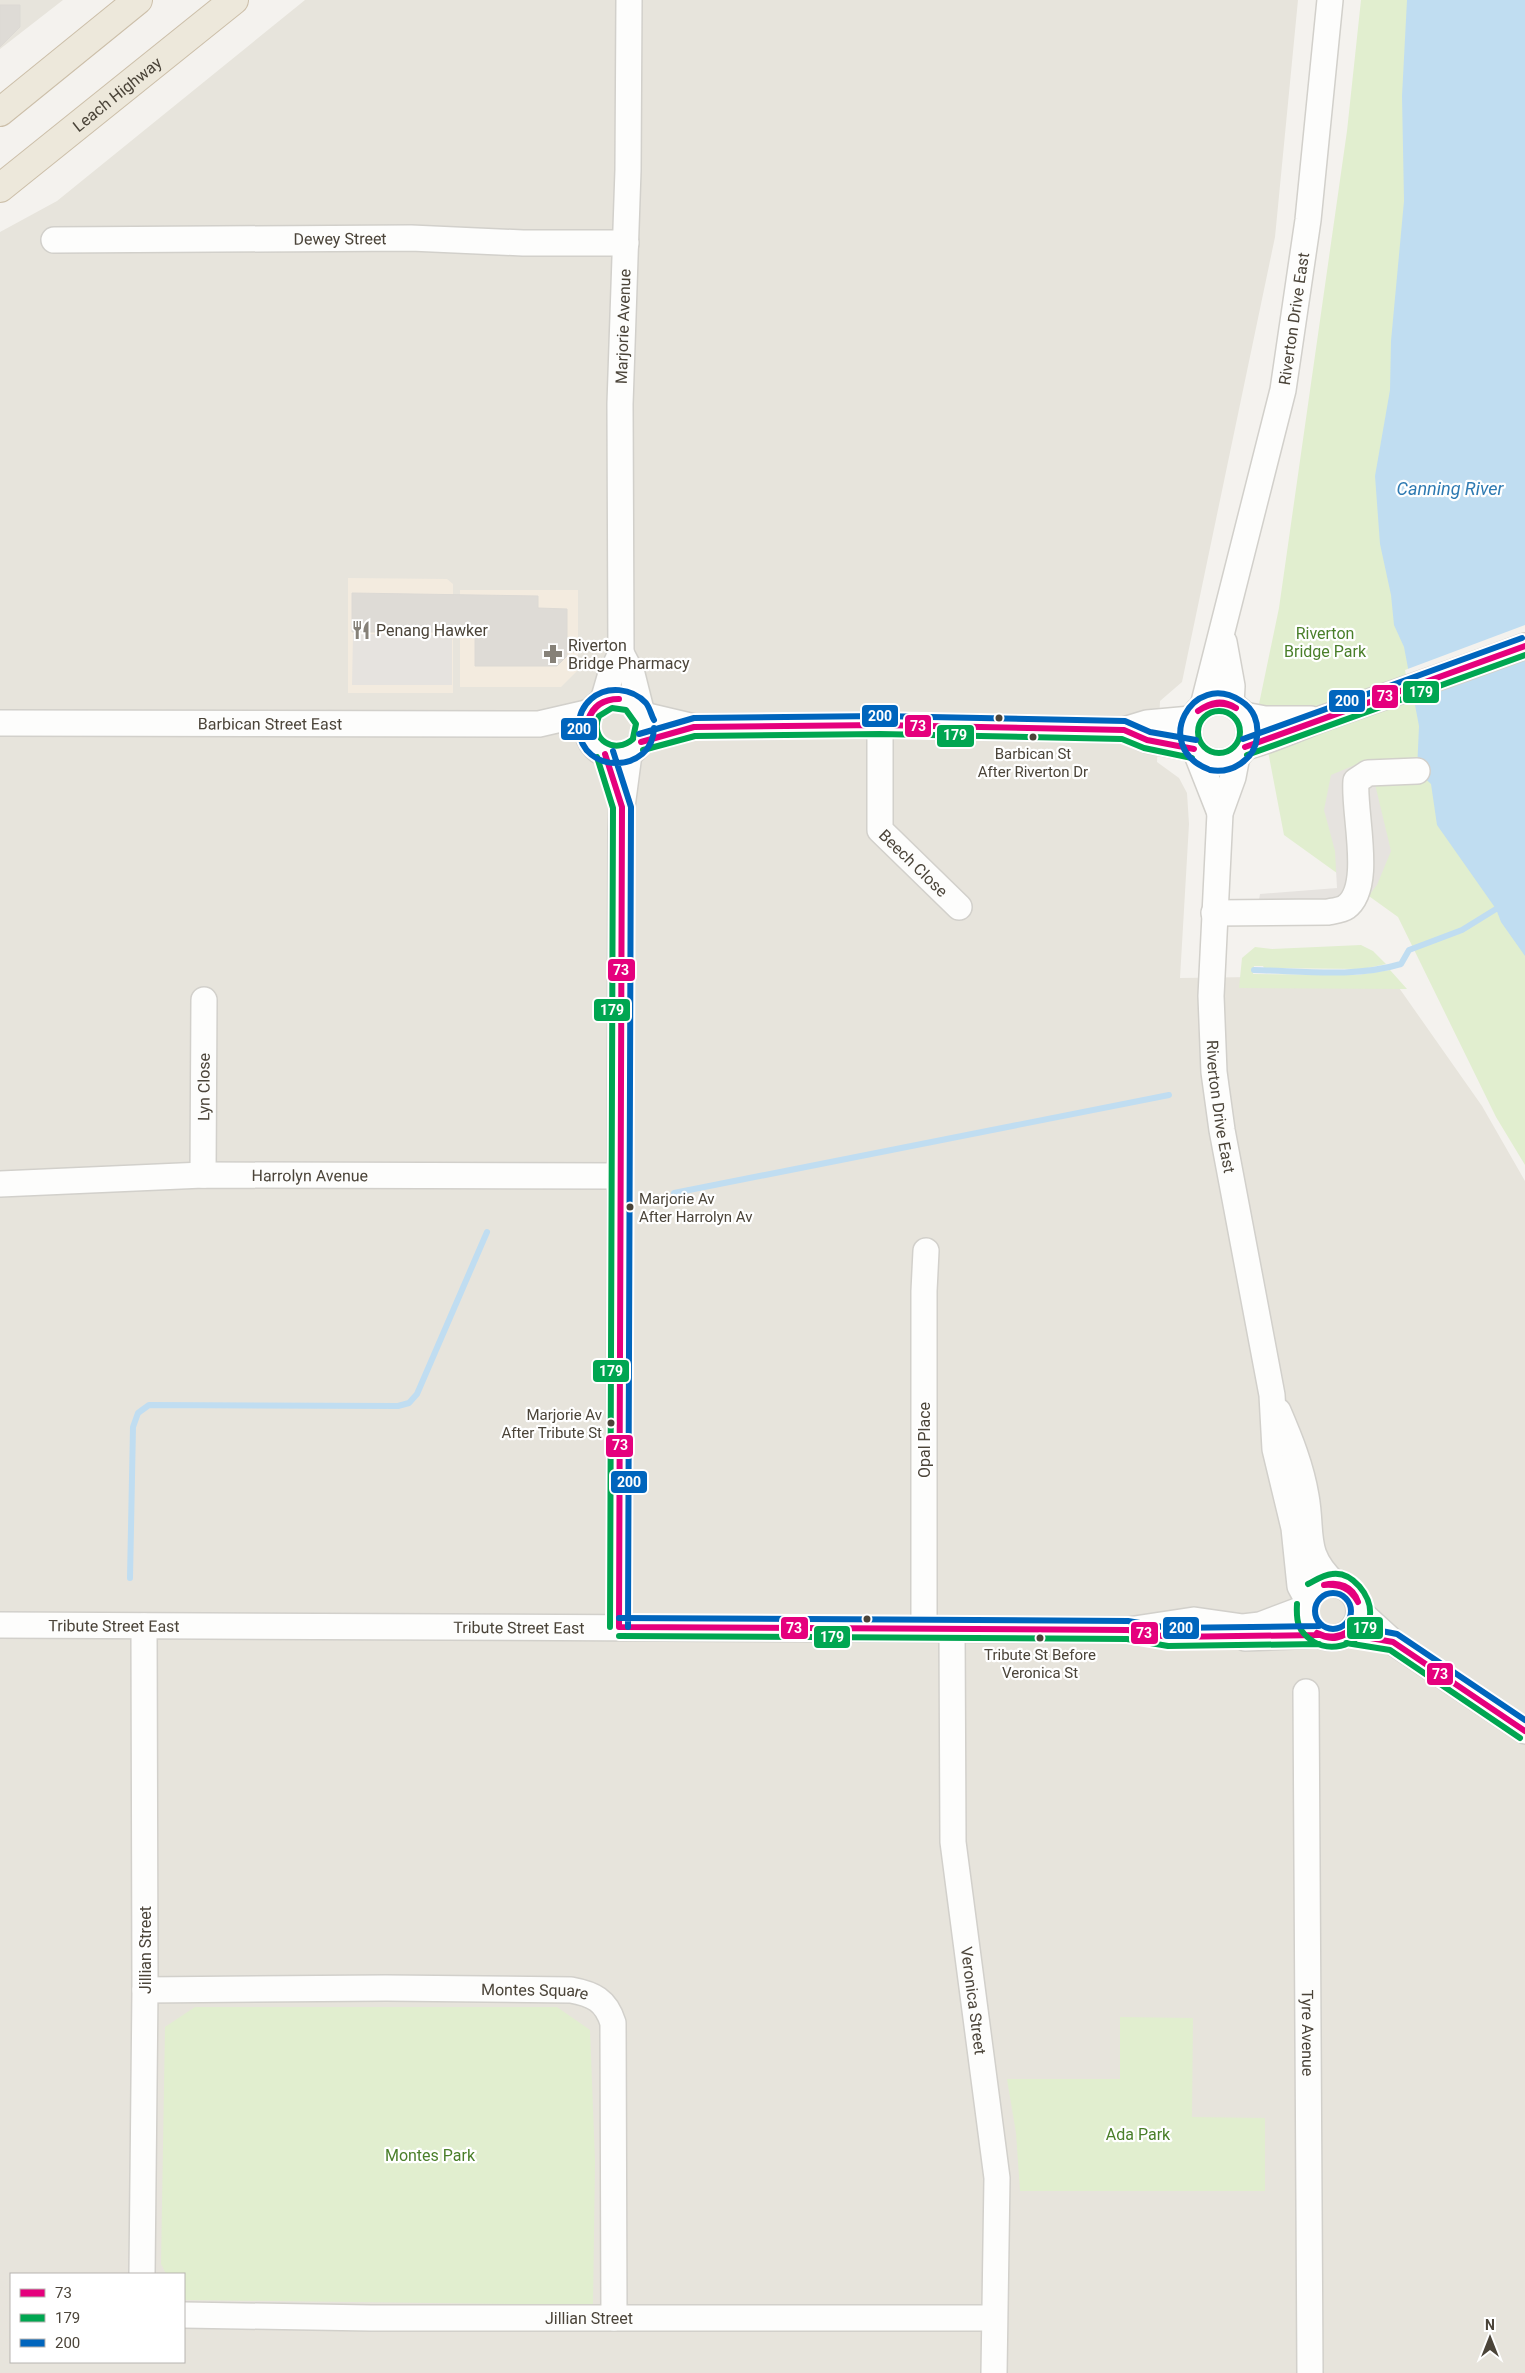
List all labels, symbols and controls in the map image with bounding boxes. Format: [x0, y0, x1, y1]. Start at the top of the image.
street label: Leach Highway [69, 53, 166, 136]
street label: Dewey Street [293, 229, 387, 249]
street label: Riverton Drive East [1275, 251, 1313, 386]
street label: Marjorie Avenue [612, 269, 635, 384]
water label: Canning River [1397, 478, 1504, 499]
restaurant icon: Penang Hawker [350, 619, 372, 641]
place label: Penang Hawker [376, 621, 488, 640]
park label: Riverton Bridge Park [1284, 624, 1367, 661]
place label: Riverton Bridge Pharmacy [568, 636, 690, 673]
pharmacy icon: Riverton Bridge Pharmacy [542, 643, 564, 665]
line badge: 179 [1402, 680, 1440, 704]
line badge: 73 [1371, 684, 1399, 709]
text: 179 [1409, 684, 1433, 700]
text: 73 [1377, 688, 1393, 704]
line badge: 200 [1328, 689, 1366, 713]
text: 200 [1335, 693, 1359, 709]
line badge: 200 [861, 704, 899, 728]
text: 200 [868, 708, 892, 724]
unlabelled marker [994, 713, 1004, 723]
street label: Barbican Street East [198, 714, 342, 734]
line badge: 73 [904, 714, 932, 738]
line badge: 200 [560, 717, 598, 741]
text: 73 [910, 718, 926, 734]
text: 200 [567, 721, 591, 737]
line badge: 179 [936, 724, 975, 748]
text: 179 [943, 727, 967, 743]
marker: Barbican St After Riverton Dr [1028, 732, 1038, 742]
place label: Barbican St After Riverton Dr [978, 745, 1088, 781]
street label: Beech Close [875, 826, 952, 901]
line badge: 73 [607, 958, 636, 982]
text: 73 [613, 962, 629, 978]
line badge: 179 [593, 998, 631, 1022]
text: 179 [600, 1002, 624, 1018]
street label: Riverton Drive East [1203, 1040, 1239, 1175]
street label: Lyn Close [194, 1053, 214, 1121]
street label: Harrolyn Avenue [251, 1166, 368, 1185]
place label: Marjorie Av After Harrolyn Av [639, 1190, 753, 1226]
marker: Marjorie Av After Harrolyn Av [625, 1202, 635, 1212]
line badge: 179 [592, 1359, 630, 1383]
text: 179 [599, 1363, 623, 1379]
street label: Opal Place [915, 1402, 934, 1478]
place label: Marjorie Av After Tribute St [501, 1406, 602, 1442]
marker: Marjorie Av After Tribute St [606, 1418, 616, 1428]
line badge: 73 [605, 1434, 634, 1458]
text: 73 [612, 1437, 628, 1453]
line badge: 200 [610, 1470, 648, 1494]
text: 200 [617, 1474, 641, 1490]
unlabelled marker [862, 1614, 872, 1624]
street label: Tribute Street East [48, 1616, 180, 1636]
line badge: 73 [780, 1616, 809, 1640]
line badge: 200 [1162, 1616, 1200, 1640]
line badge: 179 [1346, 1616, 1384, 1640]
street label: Tribute Street East [453, 1618, 585, 1638]
text: 73 [786, 1620, 802, 1636]
text: 200 [1169, 1620, 1193, 1636]
text: 179 [1353, 1620, 1377, 1636]
line badge: 73 [1130, 1621, 1159, 1645]
line badge: 179 [813, 1625, 851, 1649]
text: 73 [1136, 1625, 1152, 1641]
text: 179 [820, 1629, 844, 1645]
marker: Tribute St Before Veronica St [1035, 1633, 1045, 1643]
place label: Tribute St Before Veronica St [984, 1646, 1096, 1682]
line badge: 73 [1426, 1662, 1454, 1686]
text: 73 [1432, 1666, 1448, 1682]
street label: Jillian Street [136, 1906, 155, 1994]
street label: Veronica Street [957, 1946, 990, 2056]
street label: Montes Square [481, 1980, 591, 2004]
street label: Tyre Avenue [1298, 1990, 1317, 2076]
park label: Ada Park [1106, 2125, 1171, 2144]
park label: Montes Park [385, 2146, 476, 2165]
legend [10, 2273, 185, 2363]
text: 73 [55, 2284, 72, 2302]
text: 179 [55, 2309, 80, 2327]
street label: Jillian Street [545, 2309, 633, 2328]
north arrow [1465, 2313, 1515, 2363]
text: N [1485, 2317, 1495, 2333]
text: 200 [55, 2334, 80, 2352]

